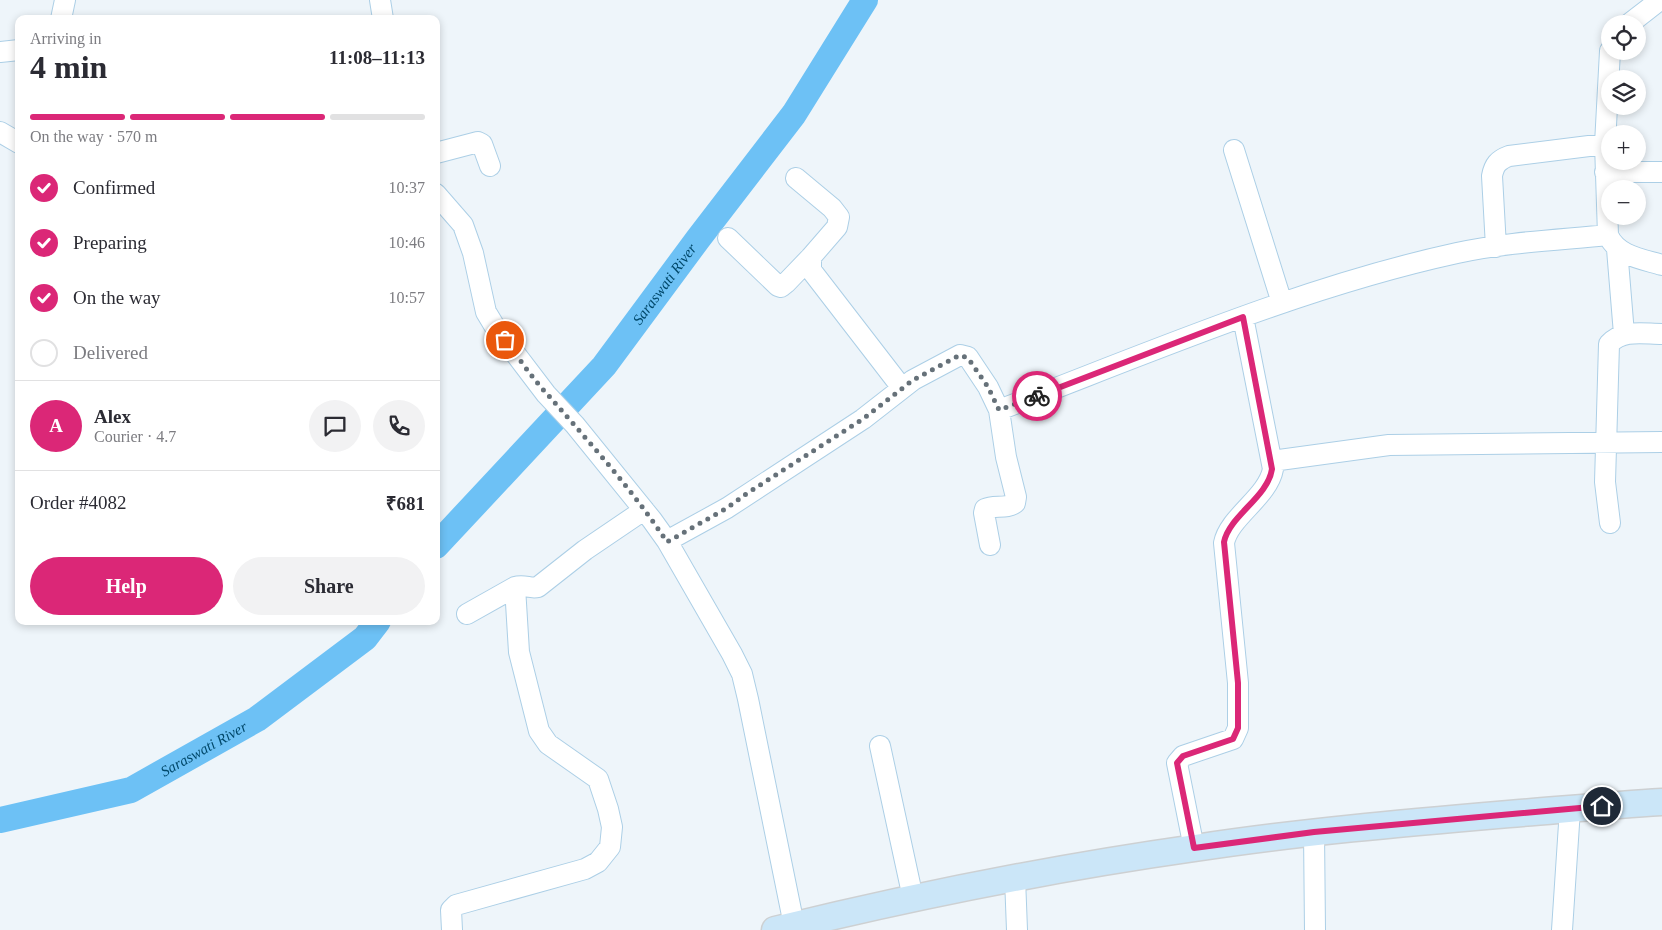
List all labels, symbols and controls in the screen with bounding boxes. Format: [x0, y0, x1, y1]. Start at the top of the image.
map controls [1601, 15, 1646, 225]
button: locate [1601, 15, 1646, 60]
text: Arriving in [30, 30, 102, 47]
text: 11:08–11:13 [329, 47, 425, 68]
text: 4 min [30, 49, 107, 85]
button: layers [1601, 70, 1646, 115]
button: + [1601, 125, 1646, 170]
text: On the way · 570 m [30, 128, 158, 145]
icon: check [30, 174, 58, 202]
text: Confirmed [73, 177, 155, 198]
text: 10:37 [389, 179, 425, 196]
button: − [1601, 180, 1646, 225]
icon: check [30, 229, 58, 257]
text: Preparing [73, 232, 147, 253]
text: 10:46 [389, 234, 425, 251]
water label: Saraswati River [629, 241, 700, 328]
icon: check [30, 284, 58, 312]
text: On the way [73, 287, 161, 308]
text: 10:57 [389, 289, 425, 306]
pin [484, 319, 526, 361]
icon: bag [491, 326, 519, 354]
text: Delivered [73, 342, 148, 363]
courier [1012, 371, 1062, 421]
icon: bike [1023, 382, 1051, 410]
button: chat [309, 400, 361, 452]
button: phone [373, 400, 425, 452]
text: Alex [94, 406, 131, 427]
text: A [49, 415, 63, 436]
text: Courier · 4.7 [94, 428, 176, 445]
text: Order #4082 [30, 492, 127, 513]
text: ₹681 [386, 493, 425, 514]
button: Help [30, 557, 223, 615]
button: Share [233, 557, 425, 615]
water label: Saraswati River [158, 718, 250, 780]
pin [1581, 785, 1623, 827]
icon: home [1588, 792, 1616, 820]

